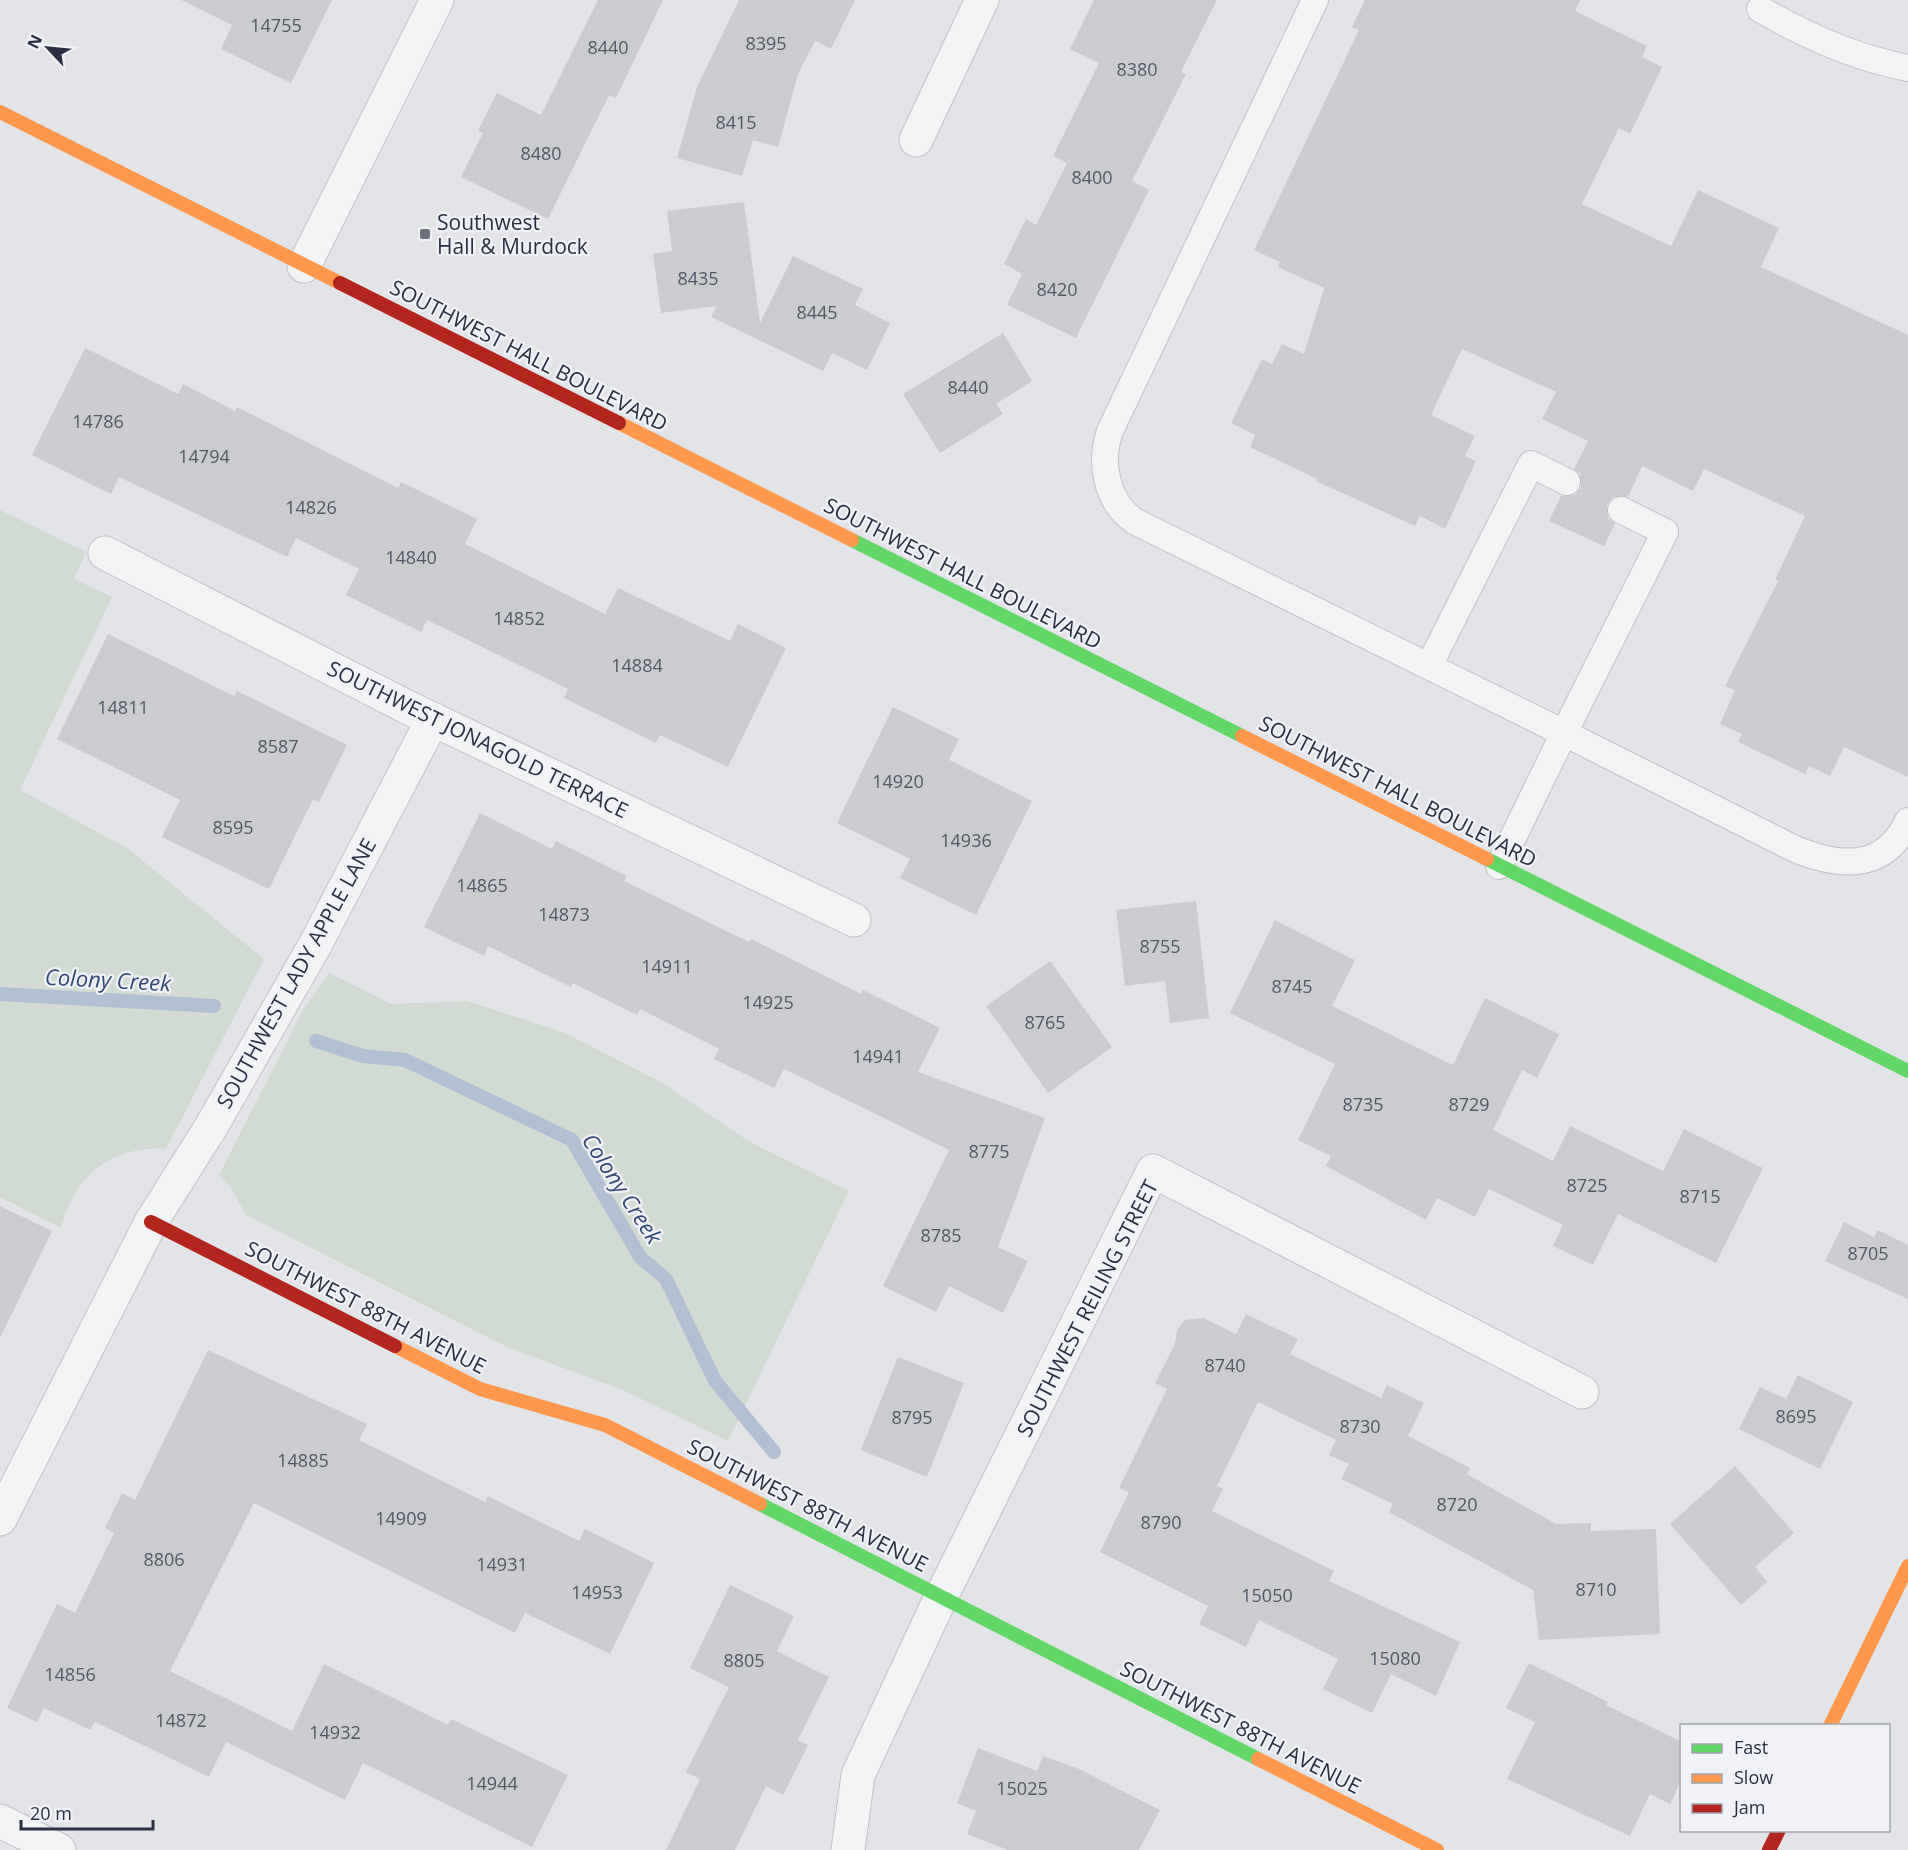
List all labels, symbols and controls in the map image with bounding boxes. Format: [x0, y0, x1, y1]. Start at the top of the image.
house number: 14755 [250, 13, 302, 37]
north arrow [18, 18, 78, 78]
text: N [22, 31, 47, 52]
house number: 8395 [745, 31, 787, 55]
house number: 8440 [587, 35, 629, 59]
house number: 8380 [1116, 57, 1158, 81]
house number: 8415 [715, 110, 757, 134]
house number: 8480 [520, 141, 562, 165]
house number: 8400 [1071, 165, 1113, 189]
place label: Southwest Hall & Murdock [437, 208, 588, 260]
marker: Southwest Hall & Murdock [418, 227, 432, 241]
house number: 8435 [677, 266, 719, 290]
street label: SOUTHWEST HALL BOULEVARD [386, 273, 672, 437]
house number: 8420 [1036, 277, 1078, 301]
house number: 8445 [796, 300, 838, 324]
house number: 8440 [947, 375, 989, 399]
house number: 14786 [72, 409, 124, 433]
house number: 14794 [178, 444, 230, 468]
street label: SOUTHWEST HALL BOULEVARD [820, 491, 1106, 655]
house number: 14826 [285, 495, 337, 519]
house number: 14840 [385, 545, 437, 569]
house number: 14852 [493, 606, 545, 630]
house number: 14884 [611, 653, 663, 677]
street label: SOUTHWEST JONAGOLD TERRACE [323, 654, 633, 824]
house number: 14811 [97, 695, 149, 719]
street label: SOUTHWEST HALL BOULEVARD [1255, 709, 1541, 873]
house number: 8587 [257, 734, 299, 758]
house number: 14920 [872, 769, 924, 793]
house number: 8595 [212, 815, 254, 839]
house number: 14936 [940, 828, 992, 852]
street label: SOUTHWEST LADY APPLE LANE [210, 833, 382, 1113]
house number: 14865 [456, 873, 508, 897]
house number: 14873 [538, 902, 590, 926]
house number: 8755 [1139, 934, 1181, 958]
house number: 14911 [641, 954, 693, 978]
water label: Colony Creek [44, 961, 173, 997]
house number: 8745 [1271, 974, 1313, 998]
house number: 14925 [742, 990, 794, 1014]
house number: 8765 [1024, 1010, 1066, 1034]
house number: 14941 [852, 1044, 904, 1068]
house number: 8735 [1342, 1092, 1384, 1116]
house number: 8729 [1448, 1092, 1490, 1116]
water label: Colony Creek [576, 1127, 671, 1250]
house number: 8775 [968, 1139, 1010, 1163]
house number: 8725 [1566, 1173, 1608, 1197]
street label: SOUTHWEST REILING STREET [1010, 1174, 1164, 1441]
house number: 8715 [1679, 1184, 1721, 1208]
house number: 8785 [920, 1223, 962, 1247]
street label: SOUTHWEST 88TH AVENUE [241, 1234, 491, 1380]
house number: 8705 [1847, 1241, 1889, 1265]
house number: 8740 [1204, 1353, 1246, 1377]
house number: 8695 [1775, 1404, 1817, 1428]
house number: 8795 [891, 1405, 933, 1429]
house number: 8730 [1339, 1414, 1381, 1438]
street label: SOUTHWEST 88TH AVENUE [683, 1432, 933, 1578]
house number: 14885 [277, 1448, 329, 1472]
house number: 8720 [1436, 1492, 1478, 1516]
house number: 14909 [375, 1506, 427, 1530]
house number: 8790 [1140, 1510, 1182, 1534]
house number: 8806 [143, 1547, 185, 1571]
house number: 14931 [476, 1552, 528, 1576]
house number: 8710 [1575, 1577, 1617, 1601]
house number: 14953 [571, 1580, 623, 1604]
house number: 15050 [1241, 1583, 1293, 1607]
house number: 15080 [1369, 1646, 1421, 1670]
house number: 8805 [723, 1648, 765, 1672]
street label: SOUTHWEST 88TH AVENUE [1116, 1654, 1366, 1800]
house number: 14856 [44, 1662, 96, 1686]
house number: 14872 [155, 1708, 207, 1732]
house number: 14932 [309, 1720, 361, 1744]
legend [1680, 1724, 1890, 1832]
text: Fast [1734, 1735, 1768, 1759]
text: Slow [1734, 1765, 1773, 1789]
house number: 14944 [466, 1771, 518, 1795]
house number: 15025 [996, 1776, 1048, 1800]
scale bar [21, 1793, 153, 1831]
text: Jam [1732, 1795, 1766, 1819]
text: 20 m [30, 1801, 72, 1825]

